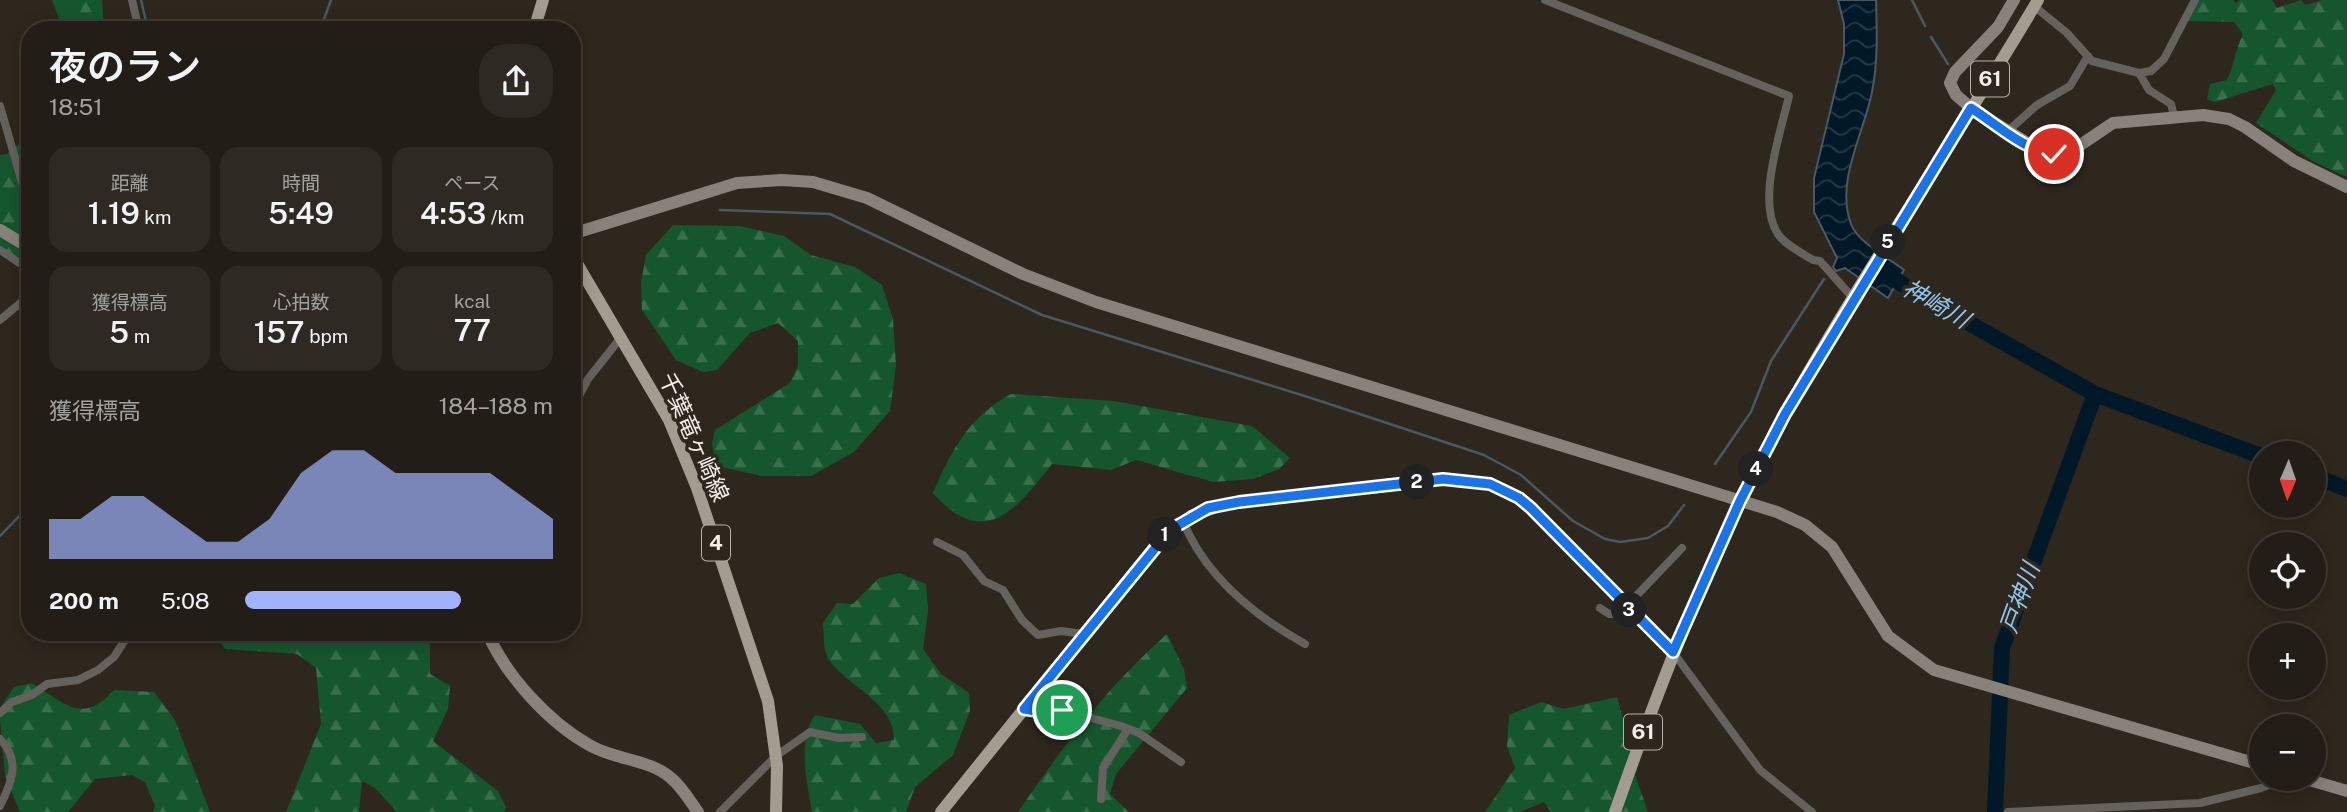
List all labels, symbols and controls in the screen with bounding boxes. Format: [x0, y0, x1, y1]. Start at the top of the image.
text: 夜のラン [49, 44, 201, 89]
button: share [479, 44, 553, 118]
road number: 61 [1971, 62, 2009, 96]
text: 18:51 [49, 93, 103, 120]
pin [2024, 124, 2084, 184]
icon: check [2035, 135, 2073, 173]
text: 距離 [111, 172, 149, 194]
text: 時間 [282, 172, 320, 194]
text: ペース [444, 172, 500, 194]
text: 1.19 [88, 195, 140, 231]
text: 5:49 [268, 195, 334, 231]
text: 4:53 [420, 195, 486, 231]
text: km [140, 206, 171, 228]
text: /km [486, 206, 525, 228]
pin: 5 [1870, 224, 1906, 260]
text: 5 [1881, 230, 1894, 252]
water label: 神崎川 [1898, 273, 1977, 335]
text: kcal [454, 290, 491, 312]
text: 獲得標高 [92, 291, 168, 313]
text: 心拍数 [272, 291, 330, 313]
text: 77 [454, 312, 491, 348]
text: 5 [109, 314, 129, 350]
text: 157 [254, 314, 305, 350]
text: m [129, 325, 150, 347]
text: bpm [305, 325, 348, 347]
street label: 千葉竜ヶ崎線 [654, 368, 735, 505]
text: 184–188 m [439, 392, 553, 419]
text: 獲得標高 [49, 397, 141, 424]
north arrow [2249, 441, 2326, 518]
map controls [2249, 441, 2326, 791]
pin: 4 [1738, 452, 1774, 486]
text: 4 [1749, 457, 1762, 479]
pin: 2 [1400, 464, 1434, 500]
text: 2 [1410, 470, 1423, 492]
pin: 1 [1148, 518, 1182, 552]
text: 1 [1160, 523, 1169, 545]
road number: 4 [702, 526, 730, 560]
button: locate [2249, 532, 2326, 609]
water label: 戸神川 [1994, 556, 2046, 636]
text: 200 m [49, 587, 119, 614]
text: 5:08 [161, 587, 210, 614]
pin: 3 [1612, 592, 1646, 628]
text: 3 [1622, 598, 1635, 620]
button: + [2249, 623, 2326, 700]
pin [1032, 680, 1092, 740]
icon: arrive [1043, 691, 1081, 729]
road number: 61 [1624, 714, 1662, 750]
button: − [2249, 714, 2326, 791]

